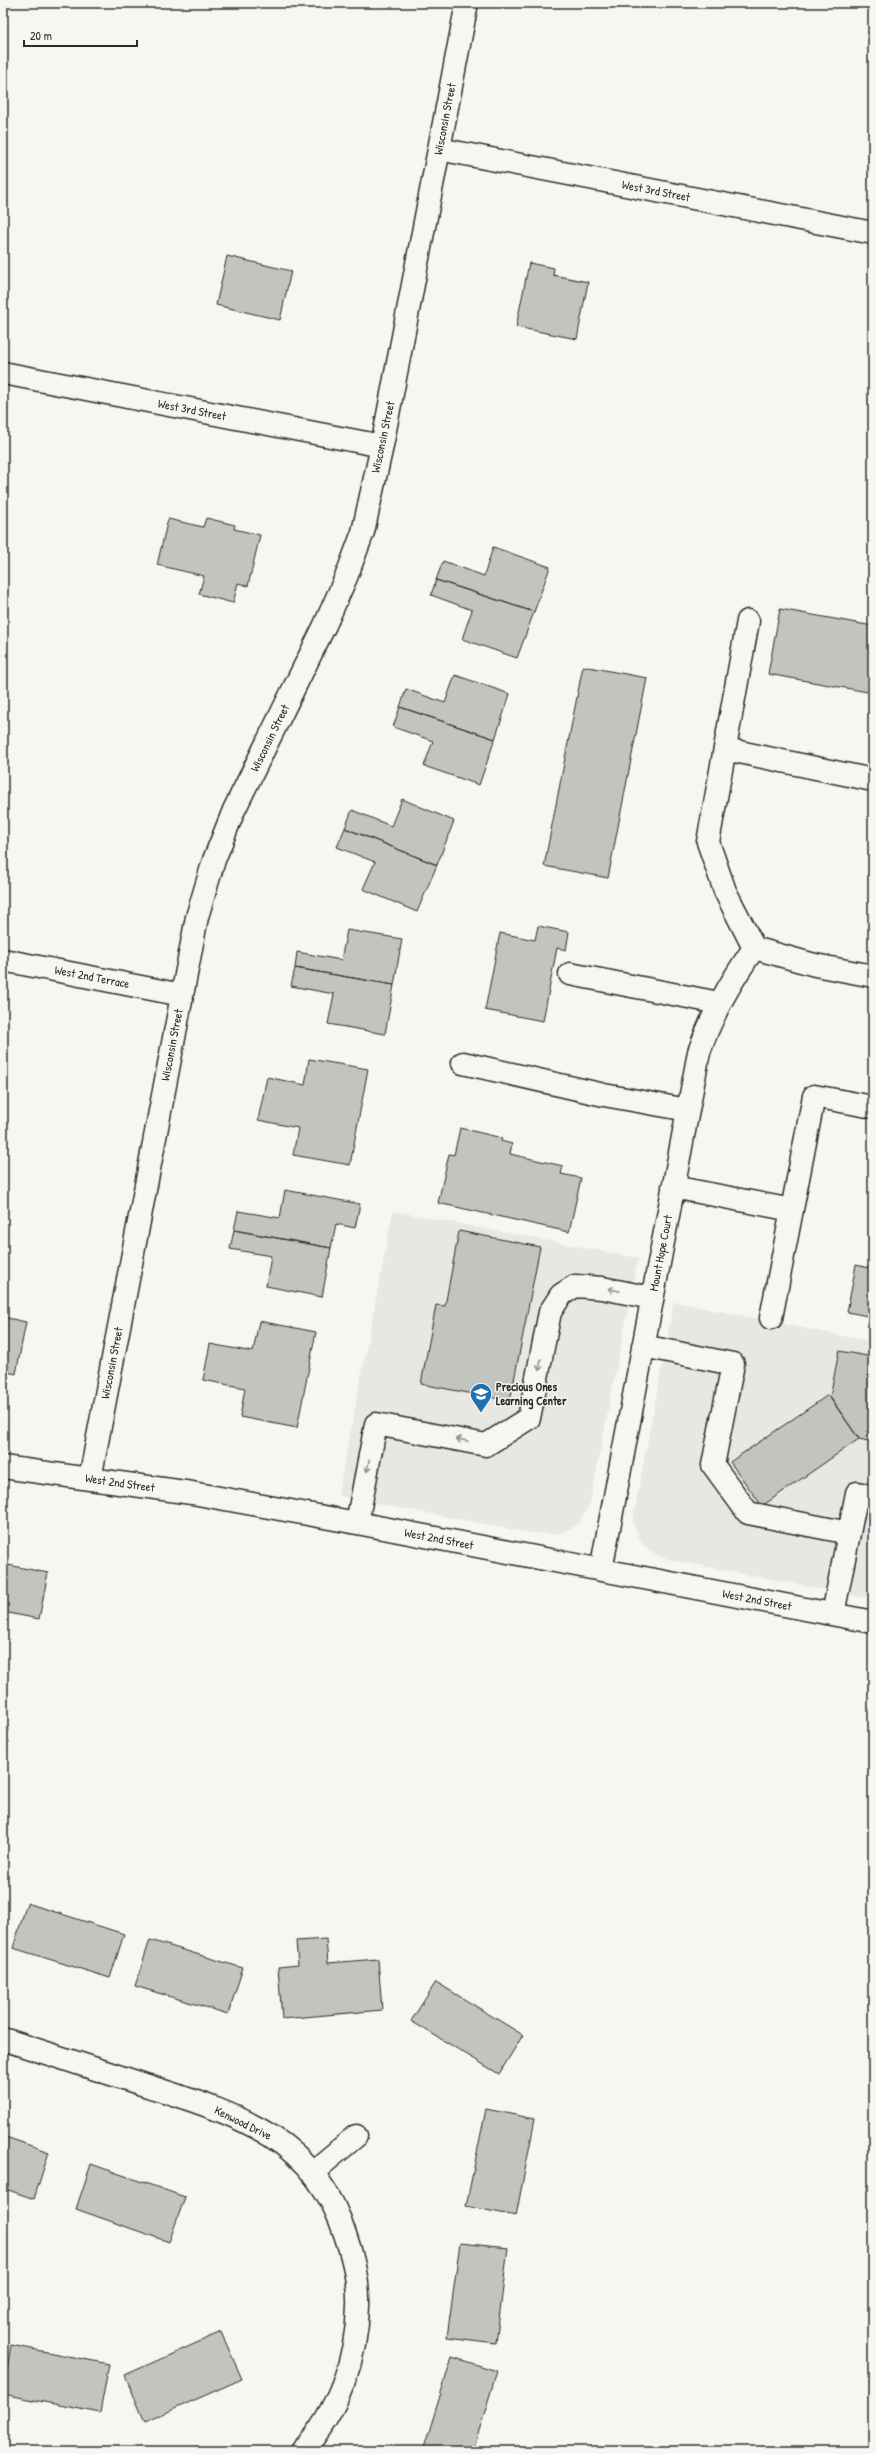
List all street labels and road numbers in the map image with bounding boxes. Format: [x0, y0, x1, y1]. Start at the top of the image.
street label: Wisconsin Street [429, 81, 460, 156]
street label: West 3rd Street [621, 176, 692, 206]
street label: West 3rd Street [157, 395, 228, 425]
street label: Wisconsin Street [367, 399, 399, 474]
street label: Wisconsin Street [246, 700, 294, 774]
street label: West 2nd Terrace [53, 961, 131, 992]
street label: Wisconsin Street [156, 1007, 187, 1082]
street label: Mount Hope Court [645, 1213, 676, 1292]
street label: Wisconsin Street [96, 1325, 127, 1400]
street label: West 2nd Street [84, 1469, 157, 1496]
street label: West 2nd Street [403, 1523, 476, 1554]
street label: West 2nd Street [721, 1584, 794, 1615]
street label: Kenwood Drive [212, 2101, 275, 2144]

